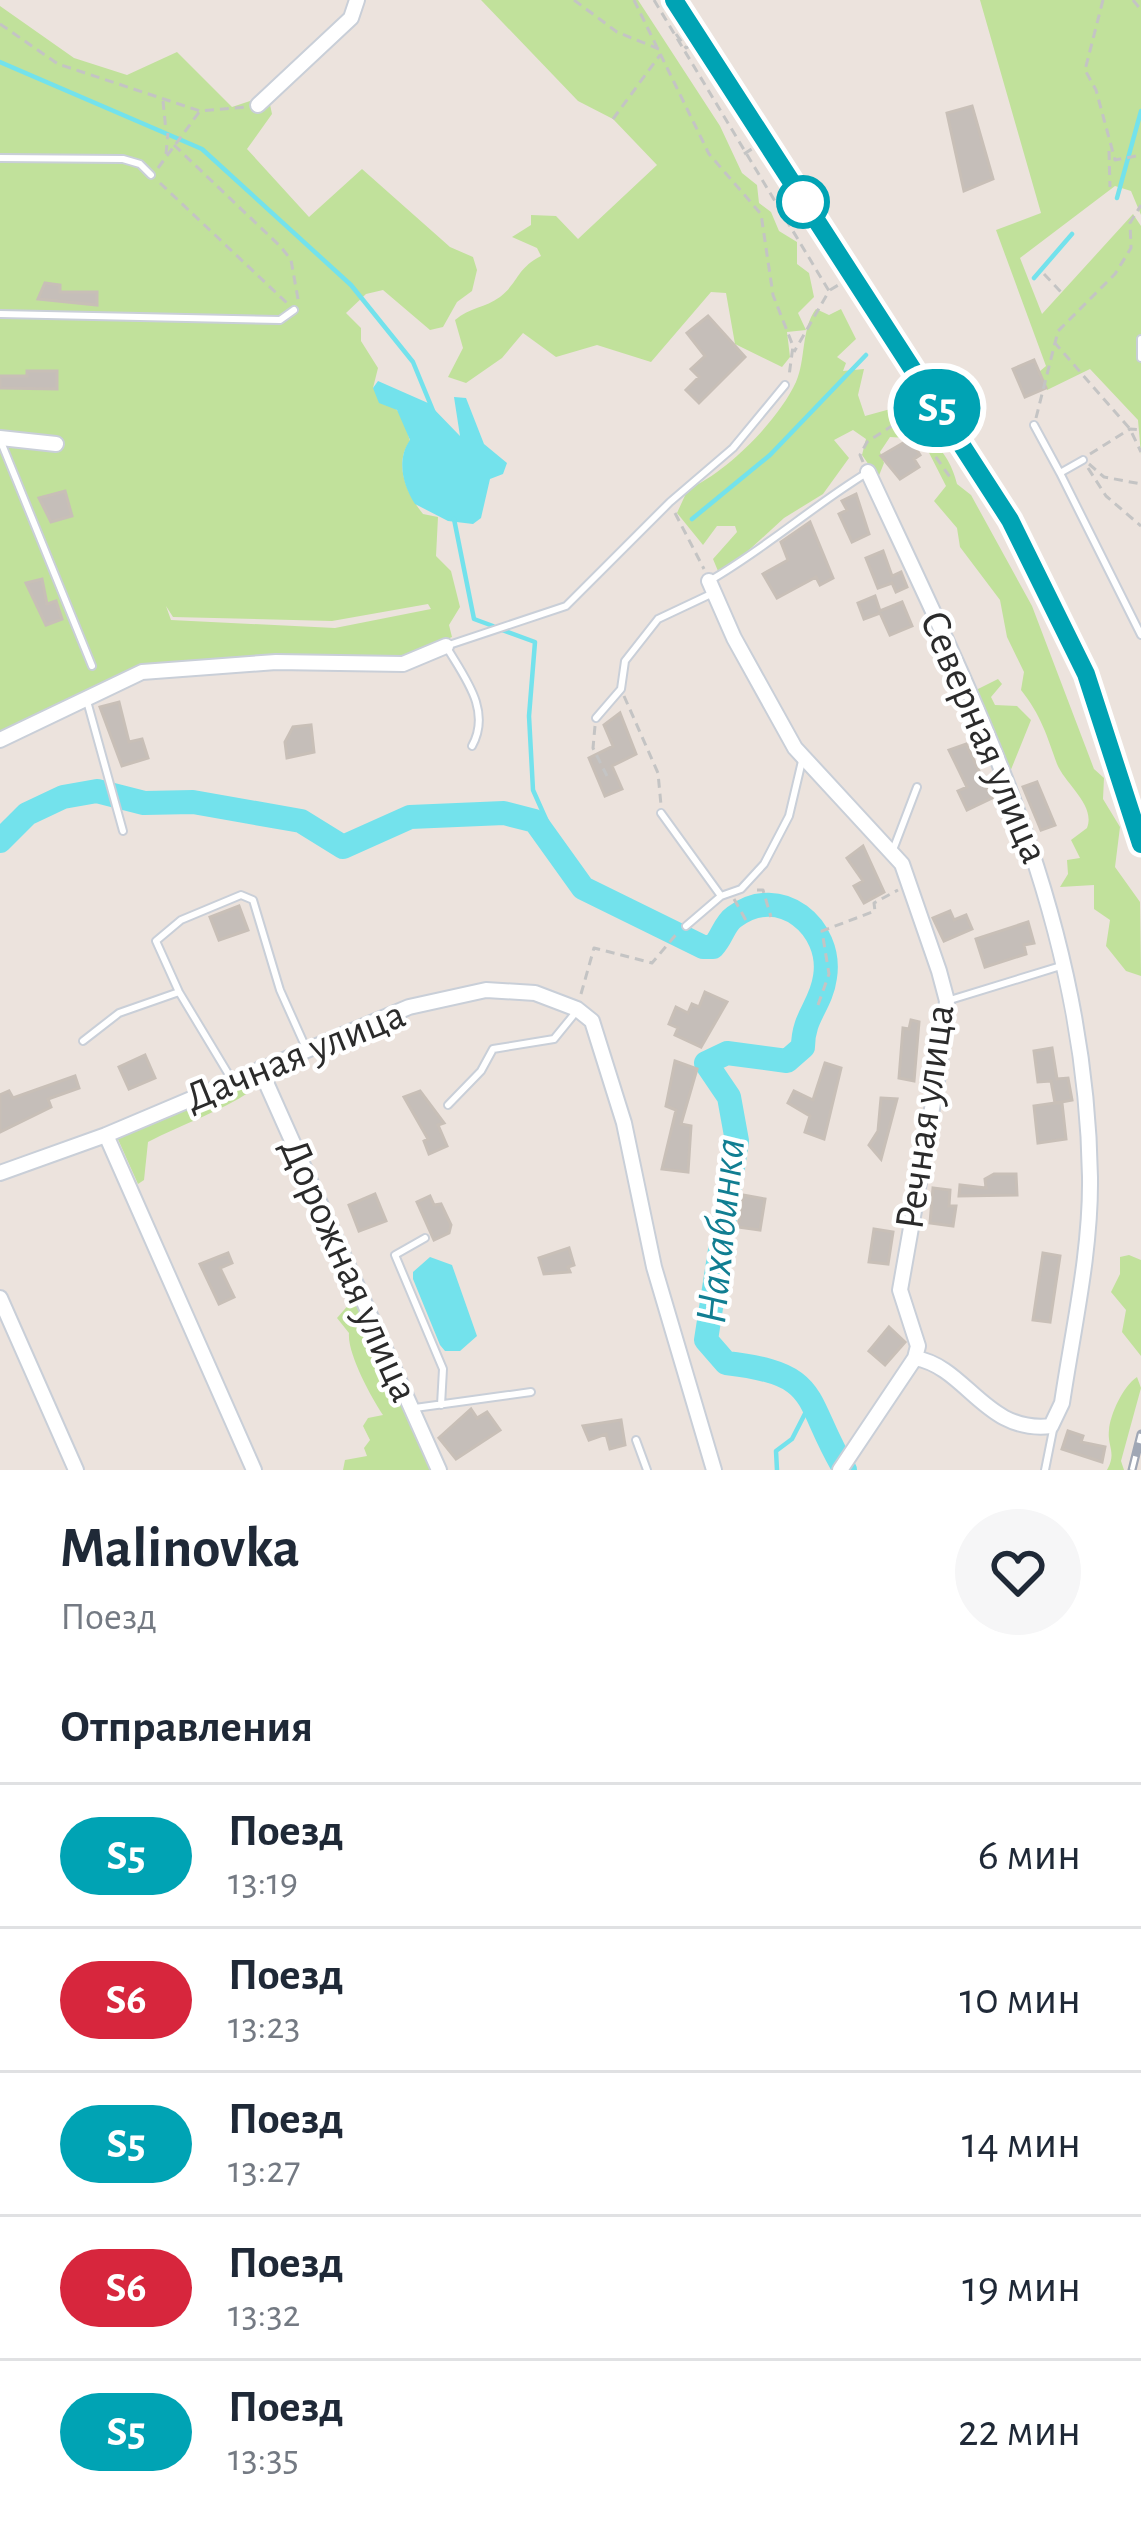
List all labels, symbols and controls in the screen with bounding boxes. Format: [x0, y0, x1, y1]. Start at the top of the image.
unlabelled marker [778, 177, 828, 227]
line badge: S5 [883, 369, 991, 447]
text: S5 [917, 387, 957, 429]
street label: Северная улица [912, 605, 1056, 869]
street label: Дачная улица [179, 993, 411, 1119]
street label: Речная улица [888, 1002, 962, 1232]
street label: Дорожная улица [272, 1132, 426, 1408]
water label: Нахабинка [689, 1136, 753, 1326]
button: heart [955, 1509, 1081, 1635]
text: Malinovka [60, 1520, 300, 1577]
text: Поезд [60, 1598, 157, 1637]
text: Отправления [60, 1705, 313, 1750]
text: Поезд [228, 1809, 343, 1854]
text: 6 мин [978, 1833, 1081, 1878]
text: S5 [106, 1835, 146, 1877]
text: 13:19 [228, 1863, 298, 1902]
text: Поезд [228, 1953, 343, 1998]
text: 10 мин [960, 1977, 1081, 2022]
text: S6 [105, 1979, 147, 2021]
text: 13:23 [228, 2007, 300, 2046]
text: Поезд [228, 2097, 343, 2142]
text: 14 мин [962, 2121, 1081, 2166]
text: S5 [106, 2123, 146, 2165]
text: 13:27 [228, 2151, 300, 2190]
text: Поезд [228, 2241, 343, 2286]
text: 19 мин [962, 2265, 1081, 2310]
text: S6 [105, 2267, 147, 2309]
text: 13:32 [228, 2295, 300, 2334]
text: Поезд [228, 2385, 343, 2430]
text: 22 мин [958, 2409, 1081, 2454]
text: S5 [106, 2411, 146, 2453]
text: 13:35 [228, 2439, 299, 2478]

